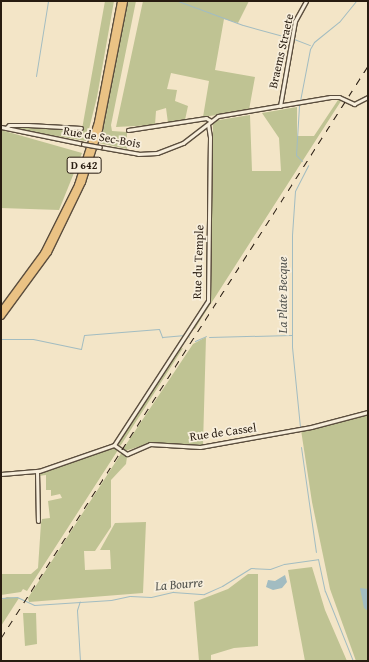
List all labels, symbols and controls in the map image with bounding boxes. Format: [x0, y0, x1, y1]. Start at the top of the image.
street label: Braems Straete [265, 12, 297, 90]
street label: Rue de Sec-Bois [62, 123, 142, 151]
road number: D 642 [66, 156, 102, 174]
street label: Rue du Temple [190, 225, 206, 299]
water label: La Plate Becque [275, 257, 291, 333]
street label: Rue de Cassel [189, 420, 257, 444]
water label: La Bourre [154, 575, 204, 595]

